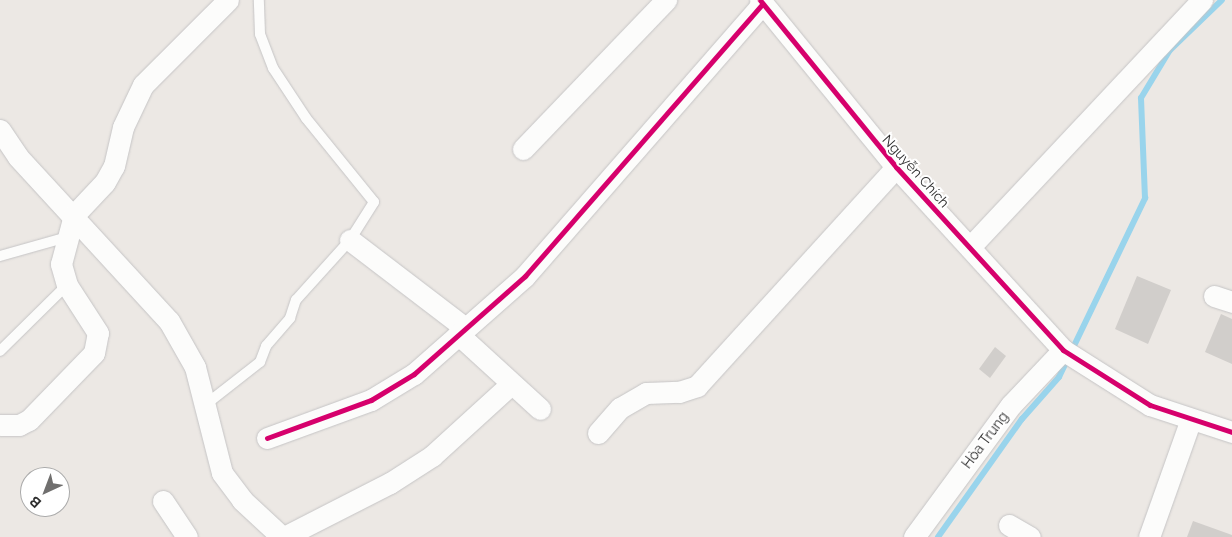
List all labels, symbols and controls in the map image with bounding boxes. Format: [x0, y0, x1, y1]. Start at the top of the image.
street label: Nguyễn Chích [879, 131, 953, 211]
street label: Hòa Trung [958, 408, 1012, 472]
north arrow [20, 467, 70, 517]
text: B [27, 493, 44, 511]

